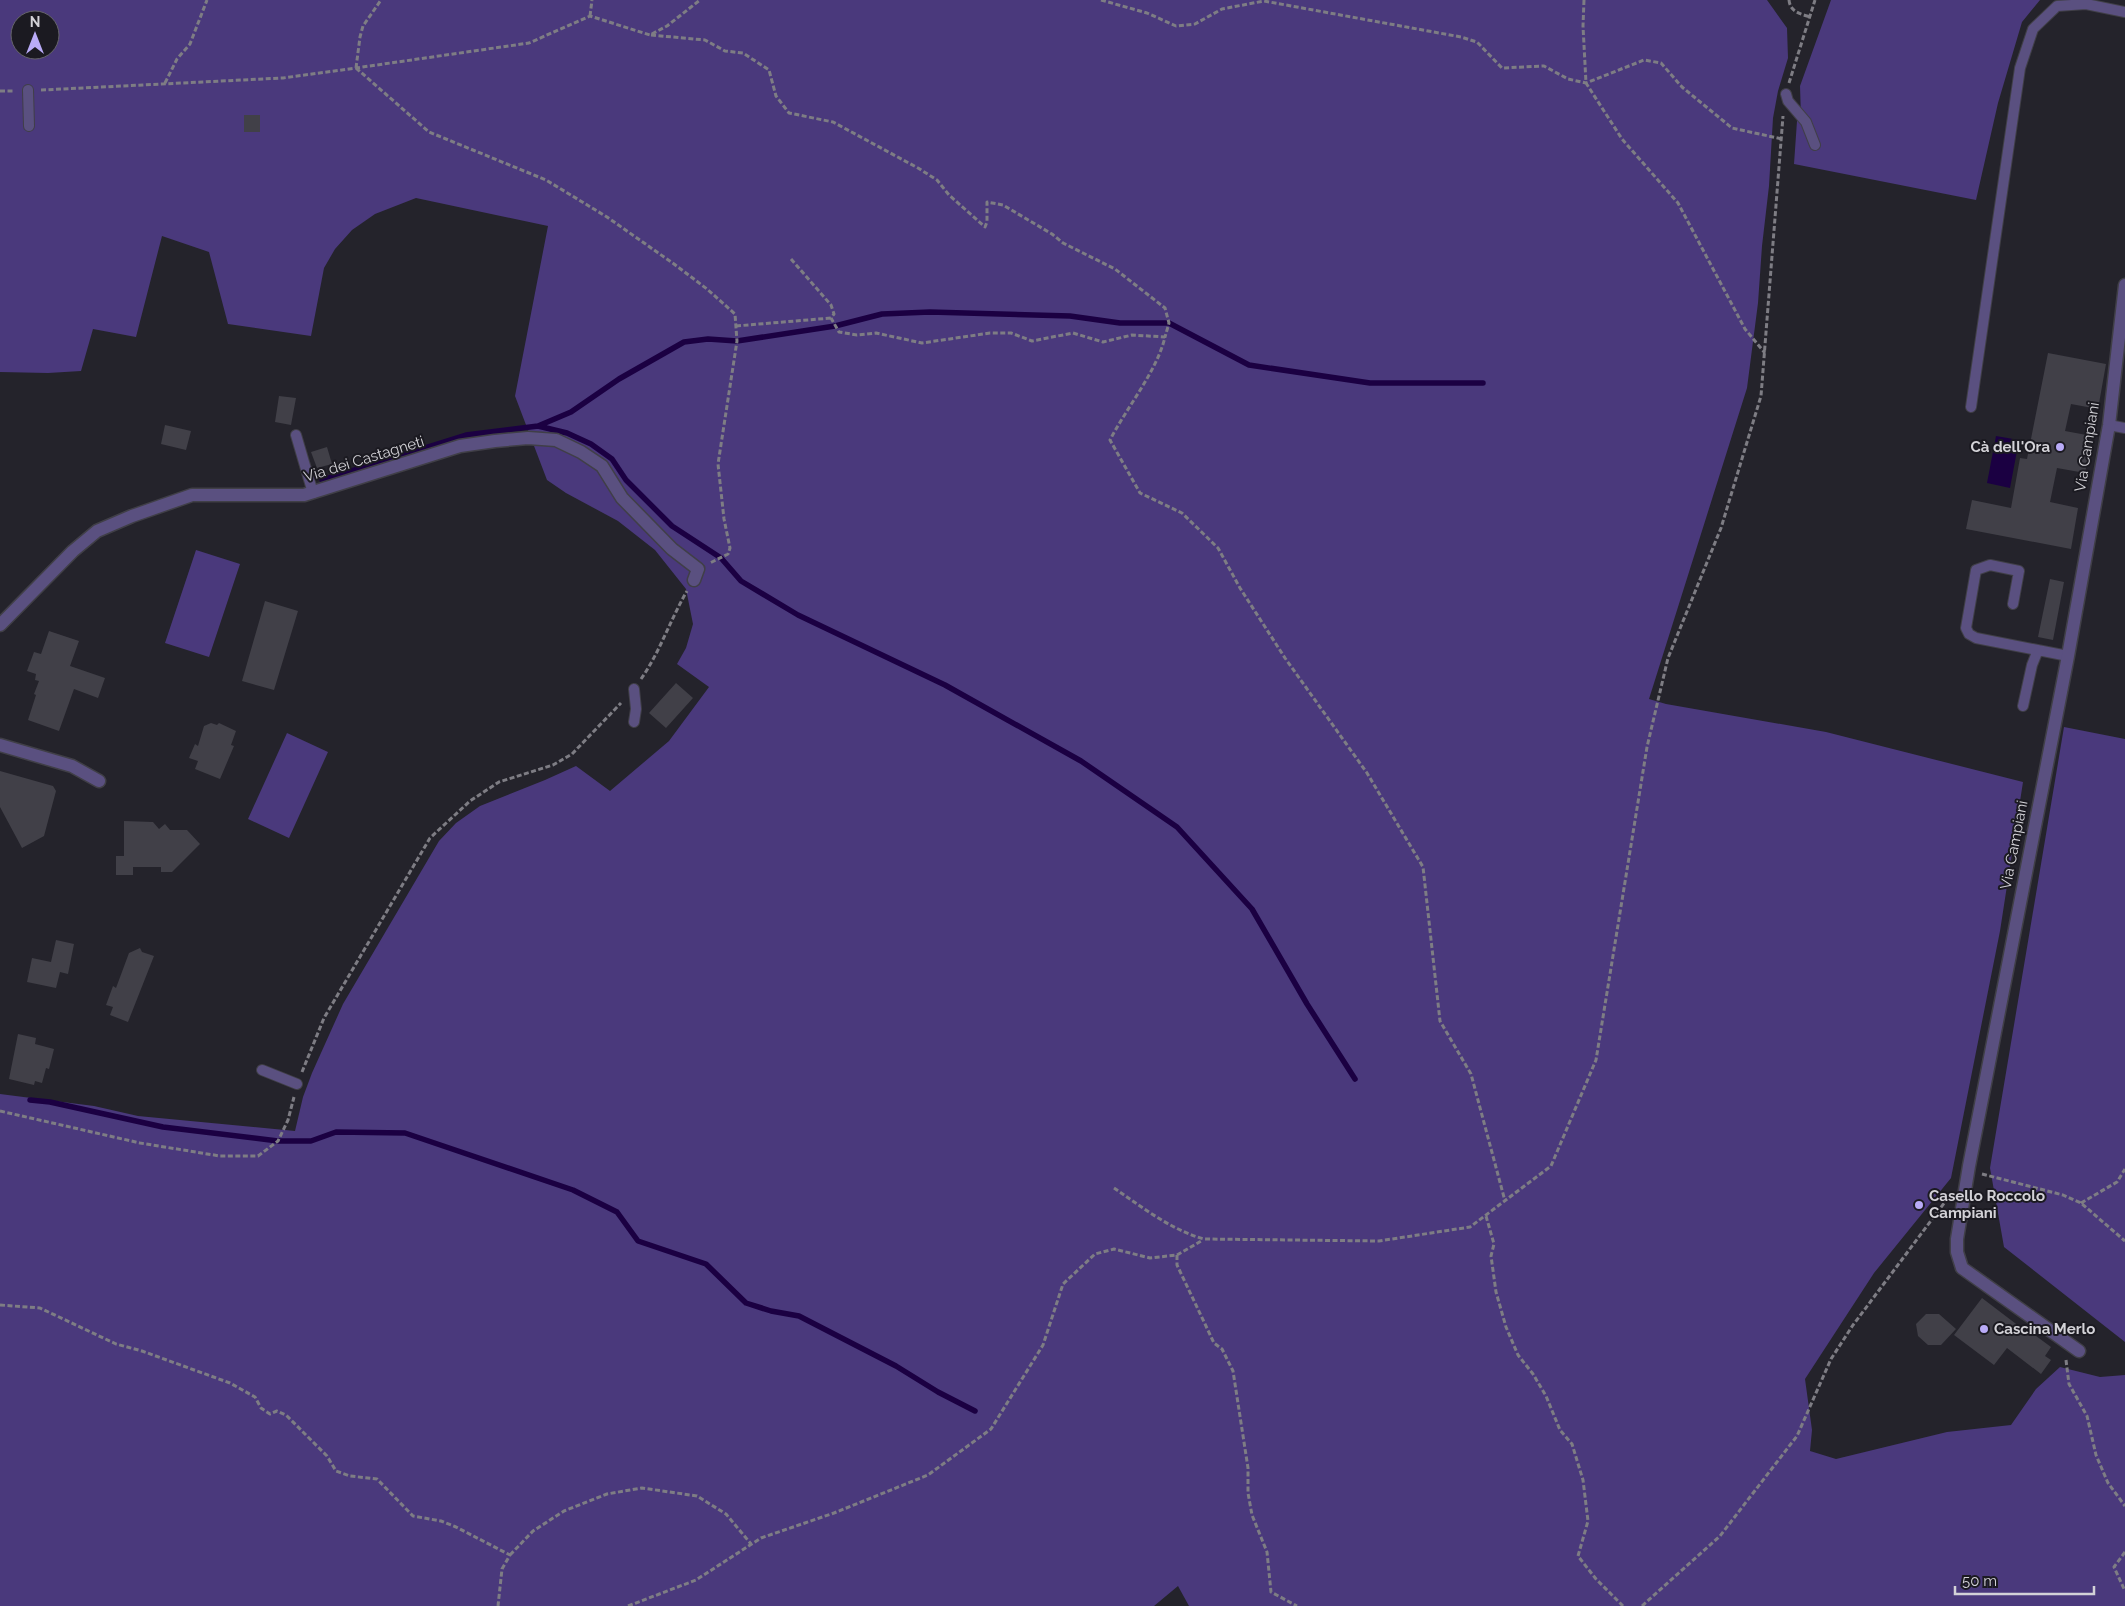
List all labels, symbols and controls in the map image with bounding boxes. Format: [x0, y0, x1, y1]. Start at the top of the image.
north arrow [10, 10, 60, 60]
text: N [30, 14, 40, 30]
street label: Via Campiani [2071, 401, 2103, 493]
street label: Via dei Castagneti [302, 432, 426, 486]
place label: Cà dell'Ora [1970, 438, 2050, 456]
marker: Cà dell'Ora [2054, 441, 2066, 453]
street label: Via Campiani [1997, 799, 2031, 891]
place label: Casello Roccolo Campiani [1929, 1187, 2045, 1222]
marker: Casello Roccolo Campiani [1913, 1199, 1925, 1211]
place label: Cascina Merlo [1994, 1320, 2095, 1338]
marker: Cascina Merlo [1978, 1323, 1990, 1335]
scale bar [1955, 1564, 2094, 1596]
text: 50 m [1962, 1572, 1997, 1590]

